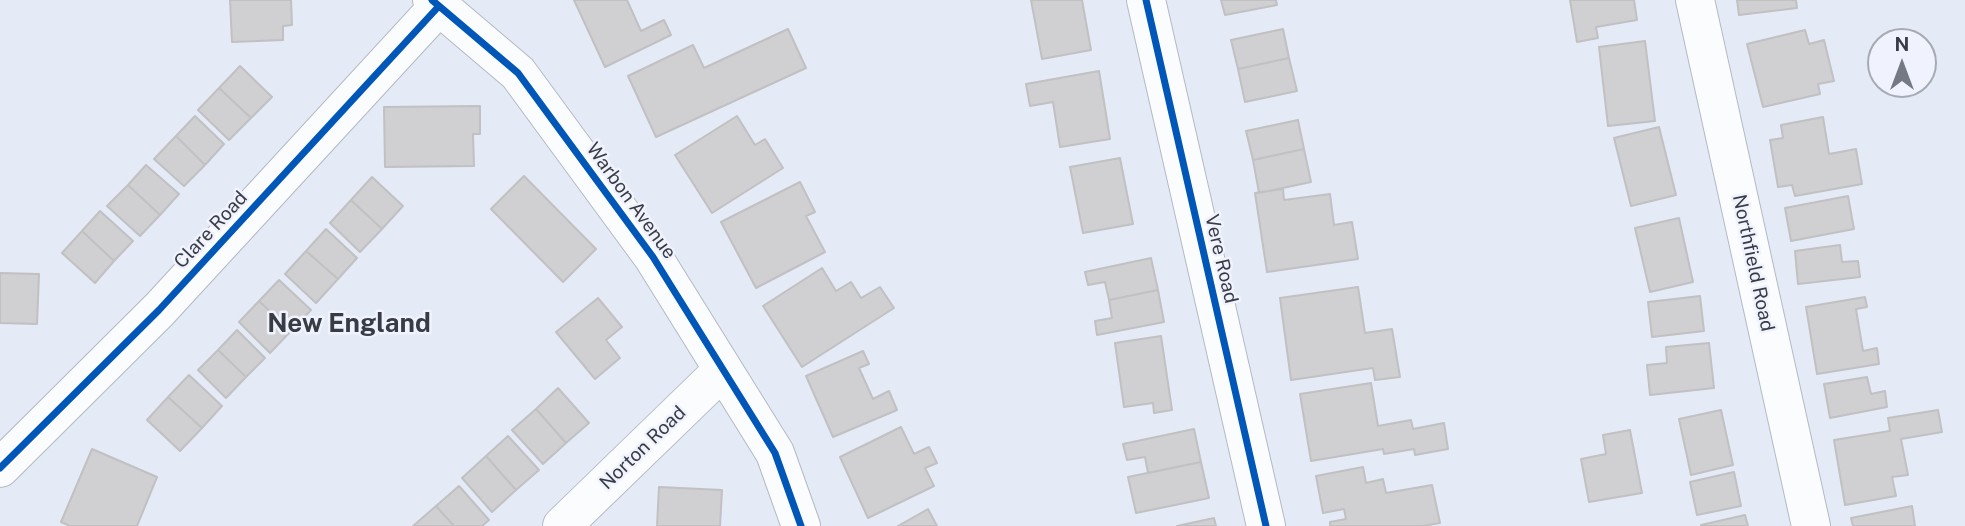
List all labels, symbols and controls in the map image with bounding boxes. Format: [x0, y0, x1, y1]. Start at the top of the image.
north arrow [1867, 28, 1937, 98]
text: N [1895, 33, 1909, 55]
street label: Warbon Avenue [581, 138, 681, 264]
street label: Clare Road [170, 187, 252, 273]
street label: Northfield Road [1727, 193, 1779, 333]
street label: Vere Road [1200, 212, 1242, 306]
district label: New England [267, 308, 431, 340]
street label: Norton Road [595, 401, 691, 495]

